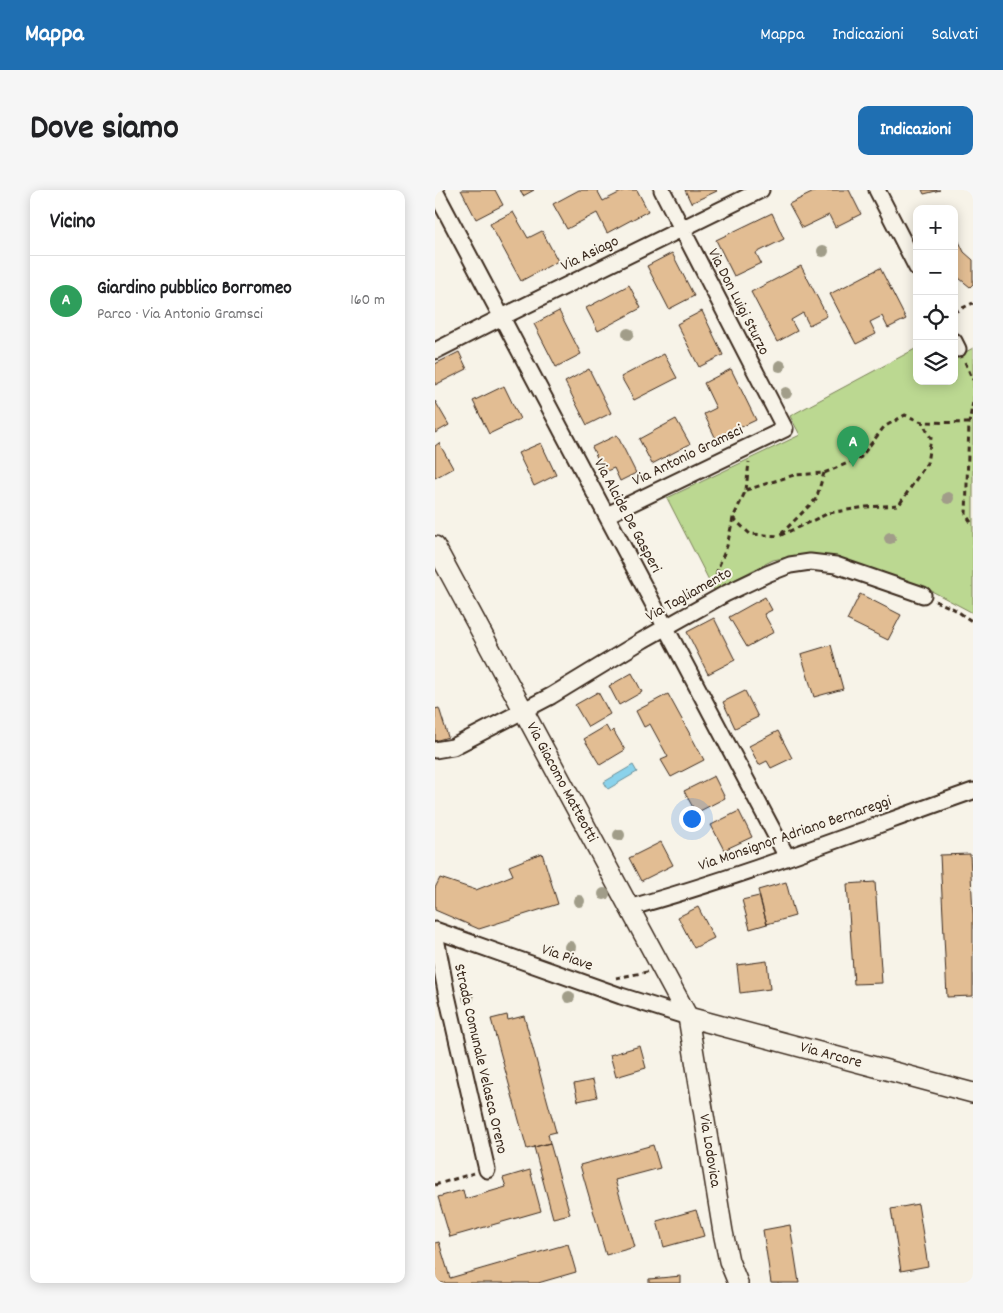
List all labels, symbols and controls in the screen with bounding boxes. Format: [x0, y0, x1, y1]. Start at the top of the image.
text: Mappa [25, 18, 84, 52]
text: Mappa [760, 23, 804, 48]
text: Indicazioni [832, 23, 903, 48]
text: Salvati [931, 23, 978, 48]
text: Dove siamo [30, 105, 179, 155]
button: Indicazioni [858, 106, 973, 155]
map controls [913, 205, 958, 385]
button: + [913, 205, 958, 250]
text: Vicino [50, 208, 95, 238]
street label: Via Asiago [557, 230, 623, 278]
street label: Via Don Luigi Sturzo [701, 245, 775, 359]
button: − [913, 250, 958, 295]
text: Giardino pubblico Borromeo [97, 276, 292, 303]
text: A [62, 289, 70, 312]
text: 160 m [350, 289, 385, 312]
button: locate [913, 295, 958, 340]
text: Parco · Via Antonio Gramsci [97, 303, 263, 326]
button: layers [913, 340, 958, 385]
street label: Via Antonio Gramsci [629, 419, 747, 493]
pin: A [837, 426, 869, 467]
street label: Via Alcide De Gasperi [587, 455, 667, 577]
street label: Via Tagliamento [642, 562, 736, 628]
street label: Via Giacomo Matteotti [520, 718, 604, 846]
street label: Via Monsignor Adriano Bernareggi [695, 790, 895, 878]
your location [679, 806, 705, 832]
street label: Via Piave [538, 938, 596, 978]
street label: Strada Comunale Velasca Oreno [447, 962, 513, 1156]
street label: Via Arcore [798, 1036, 864, 1074]
street label: Via Lodovica [692, 1112, 727, 1189]

